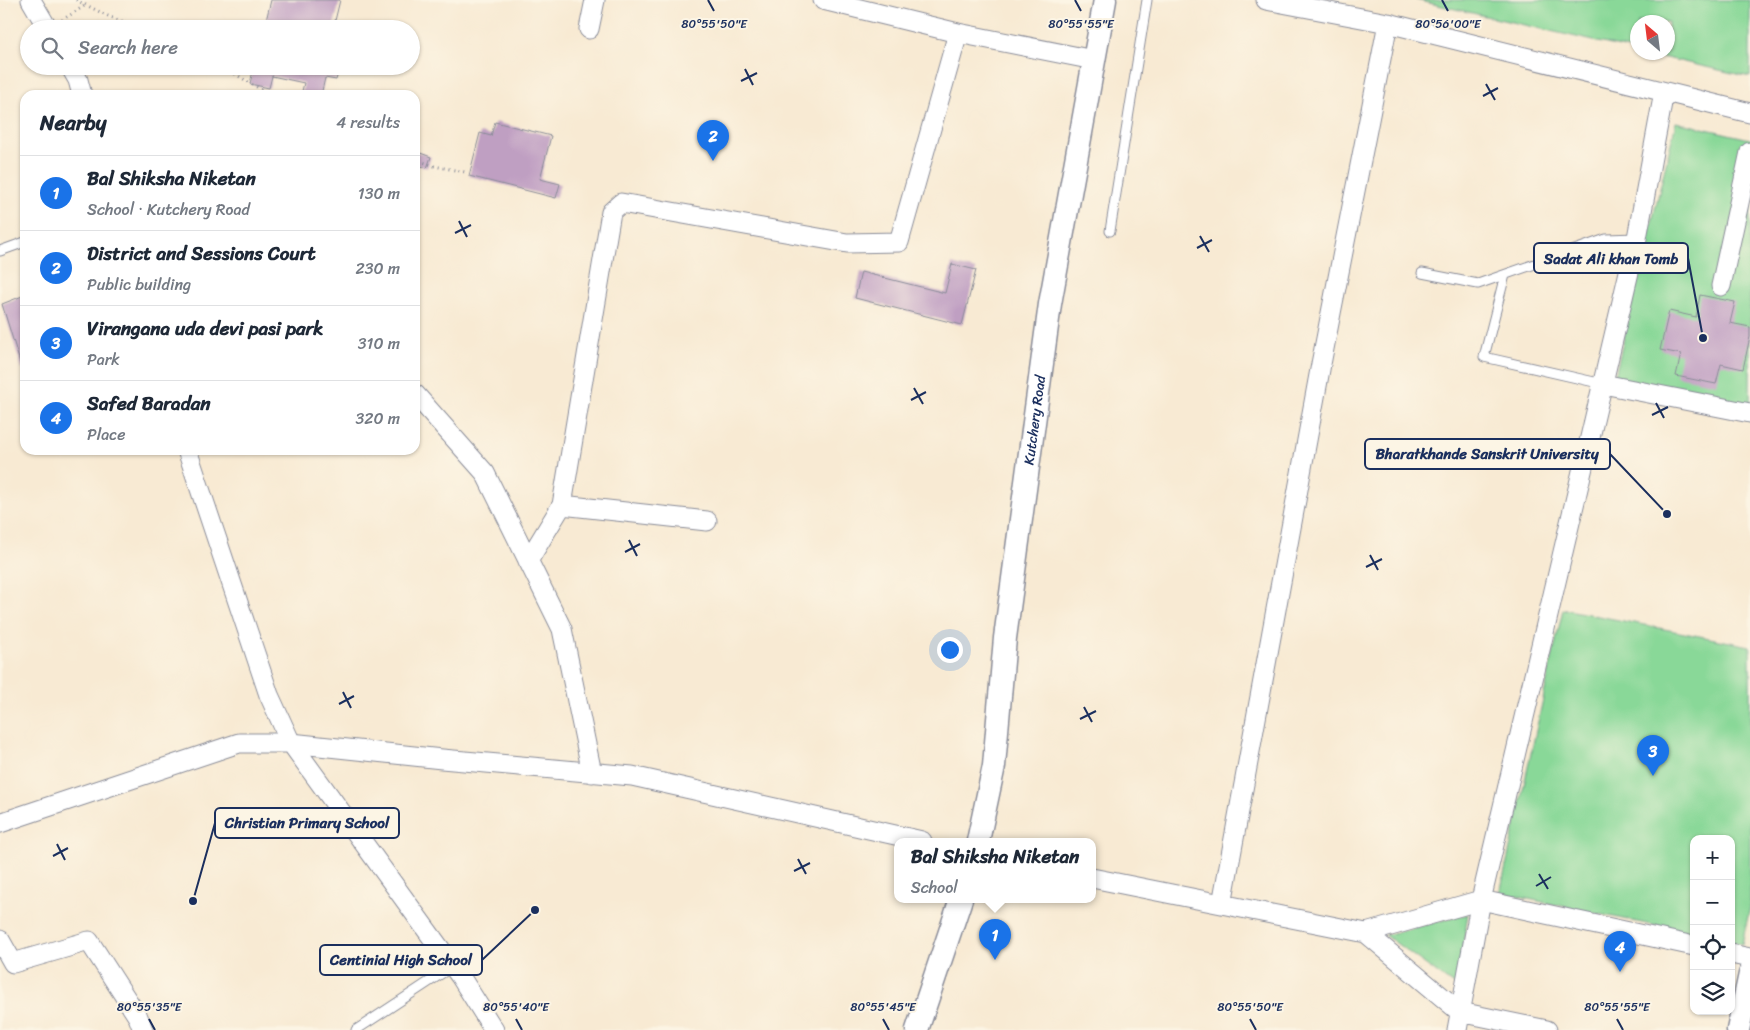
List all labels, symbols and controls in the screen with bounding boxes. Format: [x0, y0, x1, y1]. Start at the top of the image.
text: 80°55'50"E [681, 13, 748, 35]
text: 80°55'55"E [1048, 13, 1115, 35]
text: 80°56'00"E [1415, 13, 1482, 35]
north arrow [1630, 15, 1675, 60]
search box [20, 20, 420, 75]
text: Search here [78, 31, 178, 64]
icon: search [38, 34, 66, 62]
text: Nearby [40, 104, 106, 142]
text: 4 results [336, 108, 400, 137]
pin: 2 [697, 120, 729, 161]
text: Bal Shiksha Niketan [87, 162, 256, 195]
text: 1 [53, 179, 59, 208]
text: 130 m [358, 179, 400, 208]
text: School · Kutchery Road [87, 195, 250, 224]
text: District and Sessions Court [87, 237, 316, 270]
callout: Sadat Ali khan Tomb [1534, 243, 1688, 273]
text: Sadat Ali khan Tomb [1543, 246, 1678, 272]
text: 2 [51, 254, 61, 283]
text: 230 m [355, 254, 400, 283]
text: Public building [87, 270, 191, 299]
text: Virangana uda devi pasi park [87, 312, 323, 345]
text: 3 [52, 329, 60, 358]
text: 310 m [358, 329, 400, 358]
text: Park [87, 345, 120, 374]
street label: Kutchery Road [1016, 372, 1053, 467]
text: Safed Baradan [87, 387, 210, 420]
text: 4 [51, 404, 61, 433]
text: 320 m [355, 404, 400, 433]
text: Place [87, 420, 126, 449]
callout: Bharatkhande Sanskrit University [1365, 439, 1610, 469]
text: Bharatkhande Sanskrit University [1375, 441, 1599, 467]
your location [937, 637, 963, 663]
pin: 3 [1637, 735, 1669, 776]
callout: Christian Primary School [215, 808, 399, 838]
text: Christian Primary School [224, 810, 390, 836]
map controls [1690, 835, 1735, 1015]
button: + [1690, 835, 1735, 880]
popup [894, 838, 1096, 903]
text: Bal Shiksha Niketan [911, 840, 1079, 873]
text: School [911, 873, 958, 902]
button: − [1690, 880, 1735, 925]
pin: 1 [979, 919, 1011, 960]
button: locate [1690, 925, 1735, 970]
pin: 4 [1604, 931, 1636, 972]
callout: Centinial High School [320, 945, 482, 975]
text: Centinial High School [329, 947, 473, 973]
button: layers [1690, 970, 1735, 1015]
text: 80°55'35"E [117, 996, 183, 1018]
text: 80°55'40"E [483, 996, 550, 1018]
text: 80°55'45"E [850, 996, 917, 1018]
text: 80°55'50"E [1217, 996, 1284, 1018]
text: 80°55'55"E [1584, 996, 1651, 1018]

